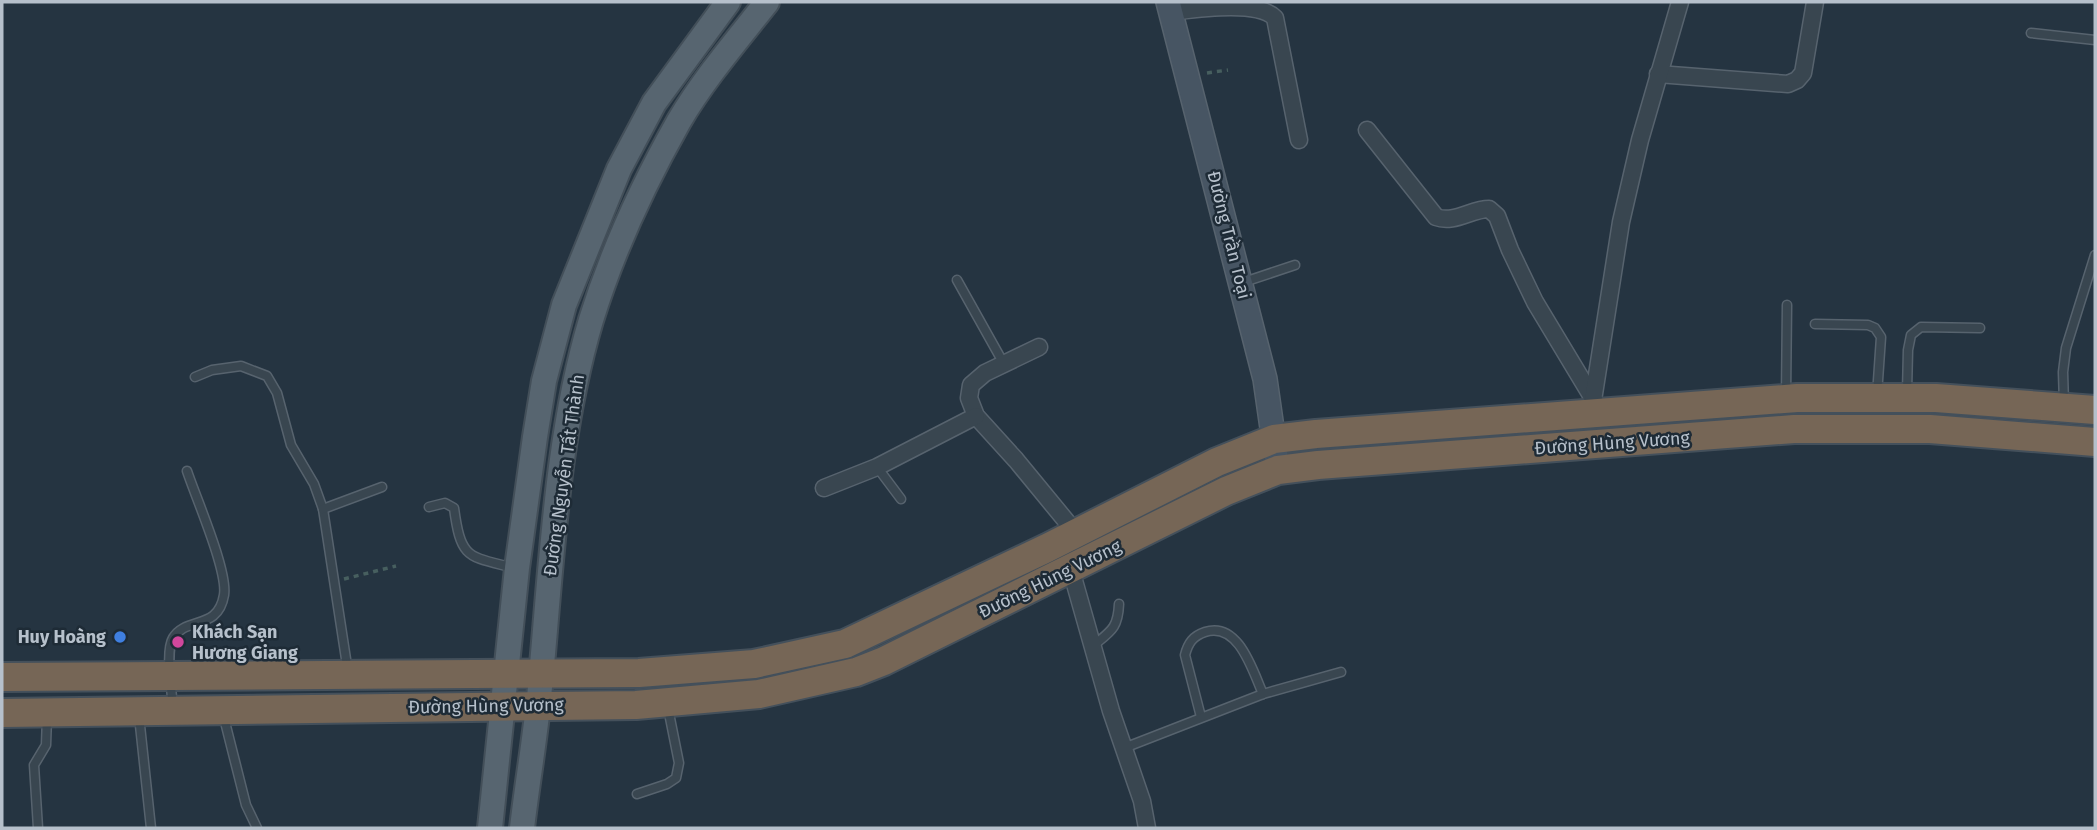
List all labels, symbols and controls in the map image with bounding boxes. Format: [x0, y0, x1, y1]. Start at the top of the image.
street label: Đường Trần Toại [1202, 169, 1256, 301]
street label: Đường Nguyễn Tất Thành [538, 372, 589, 577]
street label: Đường Hùng Vương [1534, 427, 1691, 459]
street label: Đường Hùng Vương [975, 535, 1125, 623]
place label: Khách Sạn Hương Giang [192, 621, 298, 664]
place label: Huy Hoàng [18, 626, 106, 648]
marker: Huy Hoàng [112, 629, 128, 645]
marker: Khách Sạn Hương Giang [170, 634, 186, 650]
street label: Đường Hùng Vương [408, 694, 565, 718]

